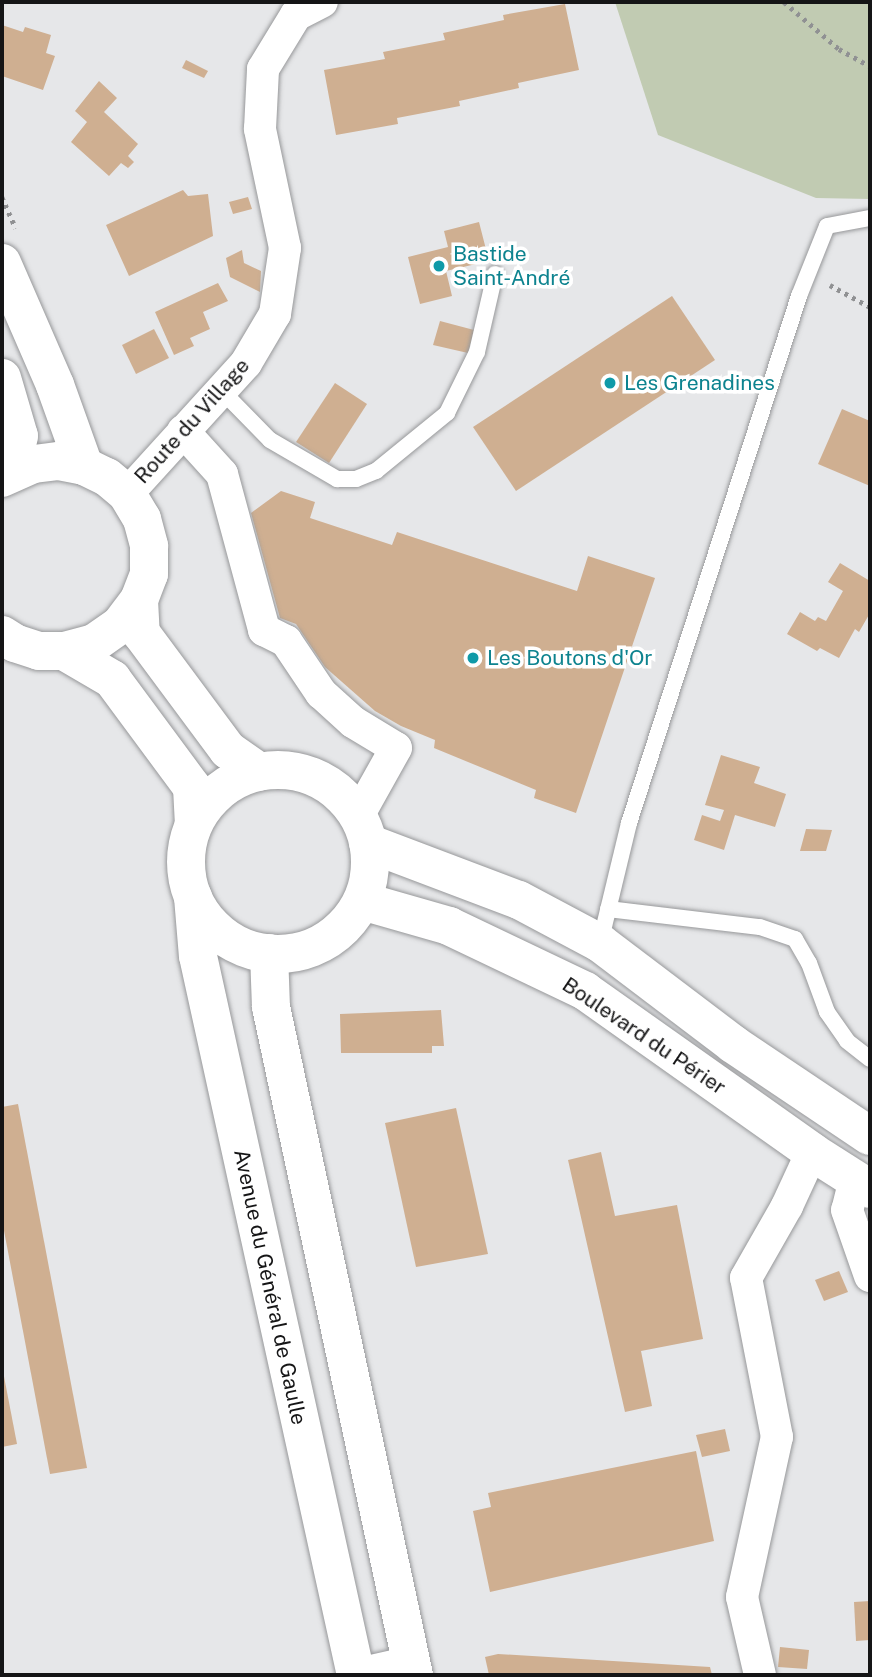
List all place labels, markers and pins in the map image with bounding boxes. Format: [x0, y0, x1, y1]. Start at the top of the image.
place label: Bastide Saint-André [453, 241, 570, 291]
marker: Bastide Saint-André [431, 258, 447, 274]
place label: Les Grenadines [624, 370, 775, 396]
marker: Les Grenadines [602, 375, 618, 391]
place label: Les Boutons d'Or [487, 645, 653, 671]
marker: Les Boutons d'Or [465, 650, 481, 666]

